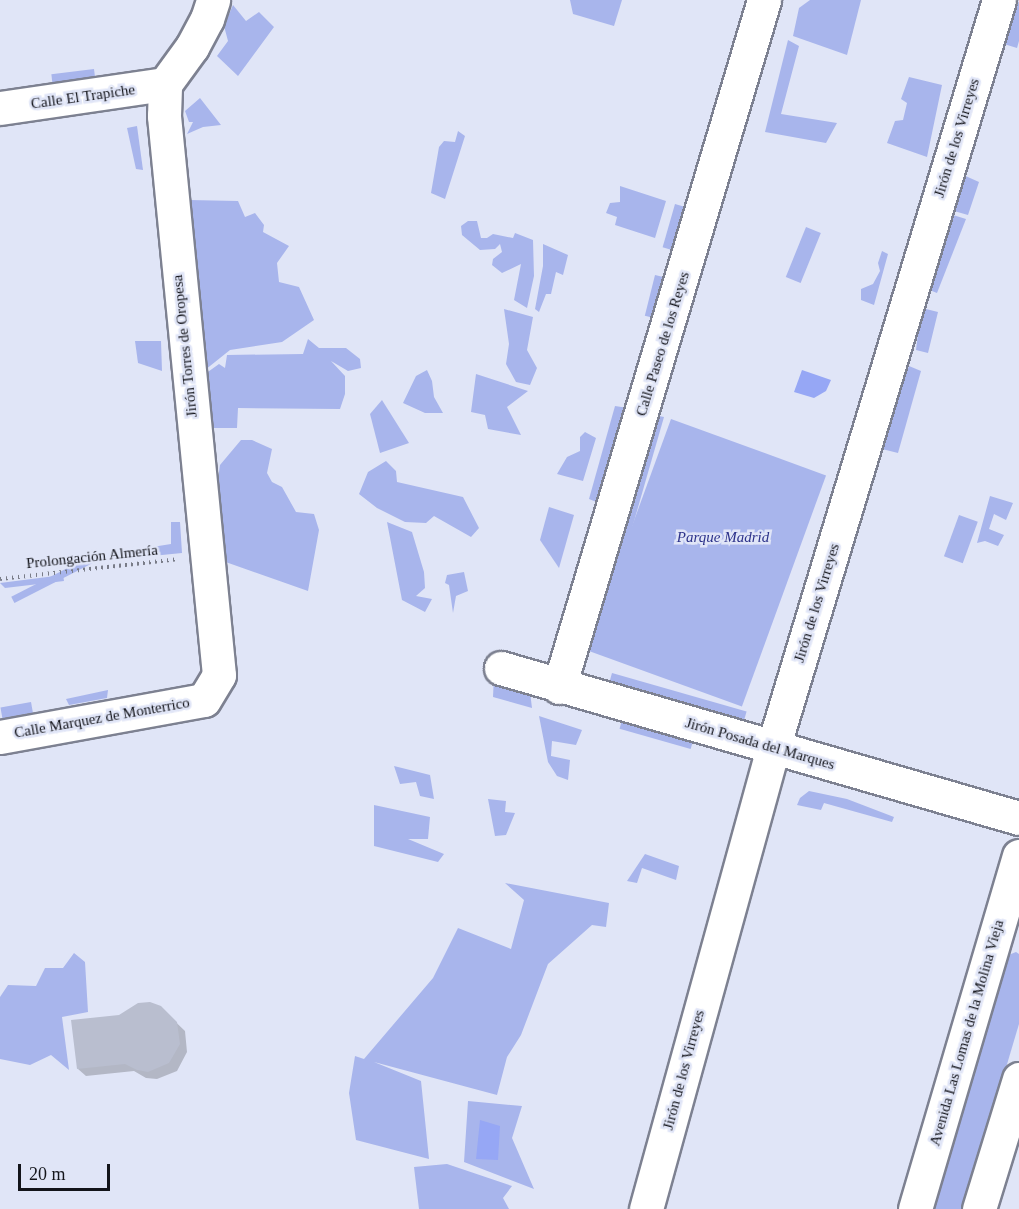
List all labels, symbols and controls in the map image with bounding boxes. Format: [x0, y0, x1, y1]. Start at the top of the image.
street label: Jirón de los Virreyes [930, 76, 984, 200]
street label: Calle El Trapiche [30, 81, 136, 113]
street label: Calle Paseo de los Reyes [632, 270, 694, 418]
street label: Jirón Torres de Oropesa [169, 274, 201, 418]
park label: Parque Madrid [677, 529, 769, 547]
street label: Prolongación Almería [25, 541, 159, 573]
street label: Jirón de los Virreyes [790, 541, 844, 665]
street label: Calle Marquez de Monterrico [13, 694, 191, 742]
street label: Jirón Posada del Marques [683, 714, 837, 774]
street label: Avenida Las Lomas de la Molina Vieja [926, 918, 1008, 1148]
street label: Jirón de los Virreyes [659, 1008, 709, 1132]
scale bar [21, 1152, 112, 1190]
text: 20 m [29, 1164, 66, 1184]

